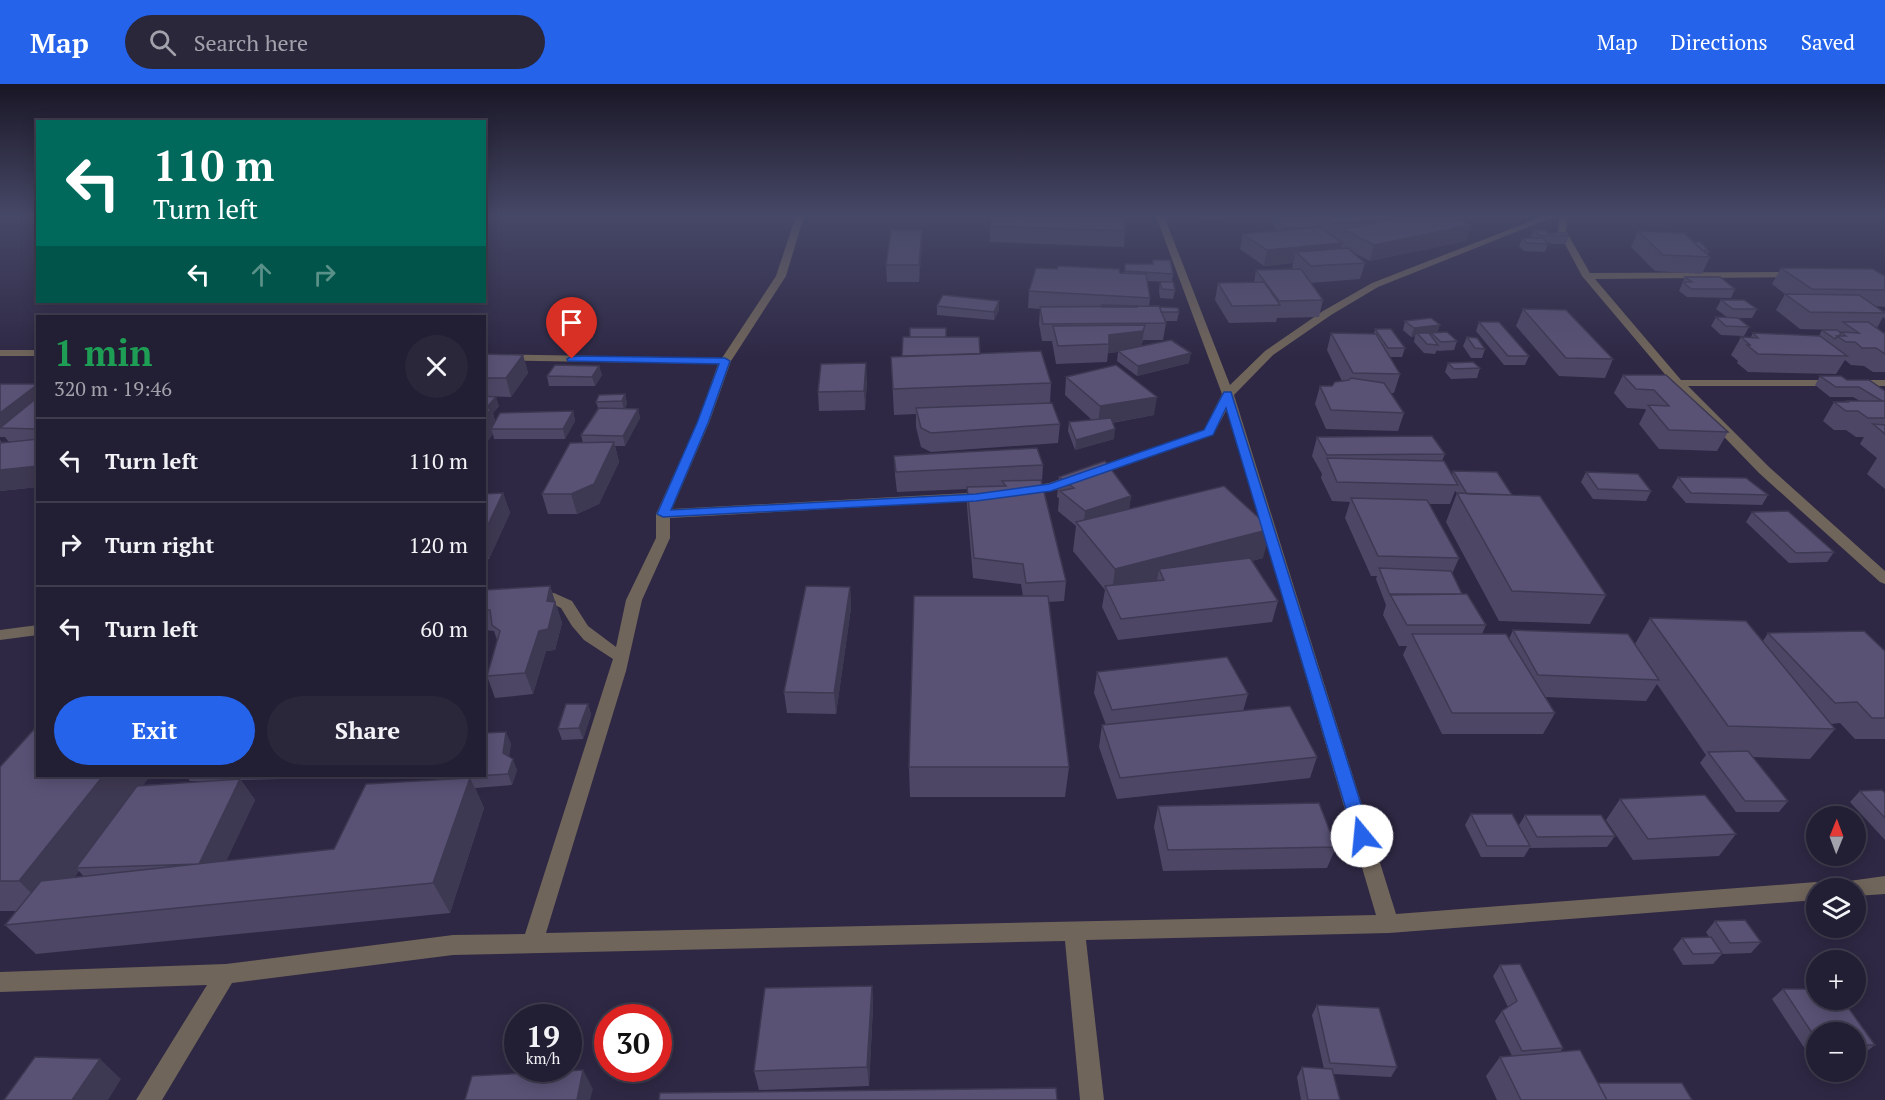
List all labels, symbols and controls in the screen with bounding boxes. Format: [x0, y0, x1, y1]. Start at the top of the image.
search box [125, 15, 545, 69]
text: Map [30, 24, 89, 61]
icon: search [146, 26, 179, 59]
text: Search here [194, 28, 308, 57]
text: Map [1597, 28, 1638, 56]
text: Directions [1671, 28, 1768, 56]
text: Saved [1801, 28, 1855, 56]
text: 110 m [153, 137, 274, 193]
icon: left [54, 144, 132, 222]
text: Turn left [153, 191, 258, 227]
icon: left [182, 258, 215, 291]
icon: ahead [245, 258, 278, 291]
icon: right [308, 258, 341, 291]
pin [546, 297, 597, 359]
icon: arrive [555, 306, 588, 339]
text: 1 min [54, 329, 152, 376]
button: close [405, 335, 468, 398]
text: 320 m · 19:46 [54, 375, 172, 402]
icon: left [54, 444, 87, 477]
text: Turn left [105, 446, 198, 475]
text: 110 m [408, 446, 468, 475]
icon: right [54, 528, 87, 561]
text: Turn right [105, 530, 214, 559]
text: 120 m [408, 530, 468, 559]
icon: left [54, 612, 87, 645]
text: Turn left [105, 614, 198, 643]
text: 60 m [420, 614, 468, 643]
button: Exit [54, 696, 255, 765]
button: Share [267, 696, 468, 765]
position arrow [1330, 804, 1394, 868]
north arrow [1806, 806, 1866, 866]
map controls [1806, 806, 1866, 1082]
button: layers [1806, 878, 1866, 938]
button: + [1806, 950, 1866, 1010]
speed limit sign: 30 [594, 1004, 672, 1082]
text: 19 [526, 1016, 560, 1056]
button: − [1806, 1022, 1866, 1082]
text: km/h [526, 1048, 560, 1068]

